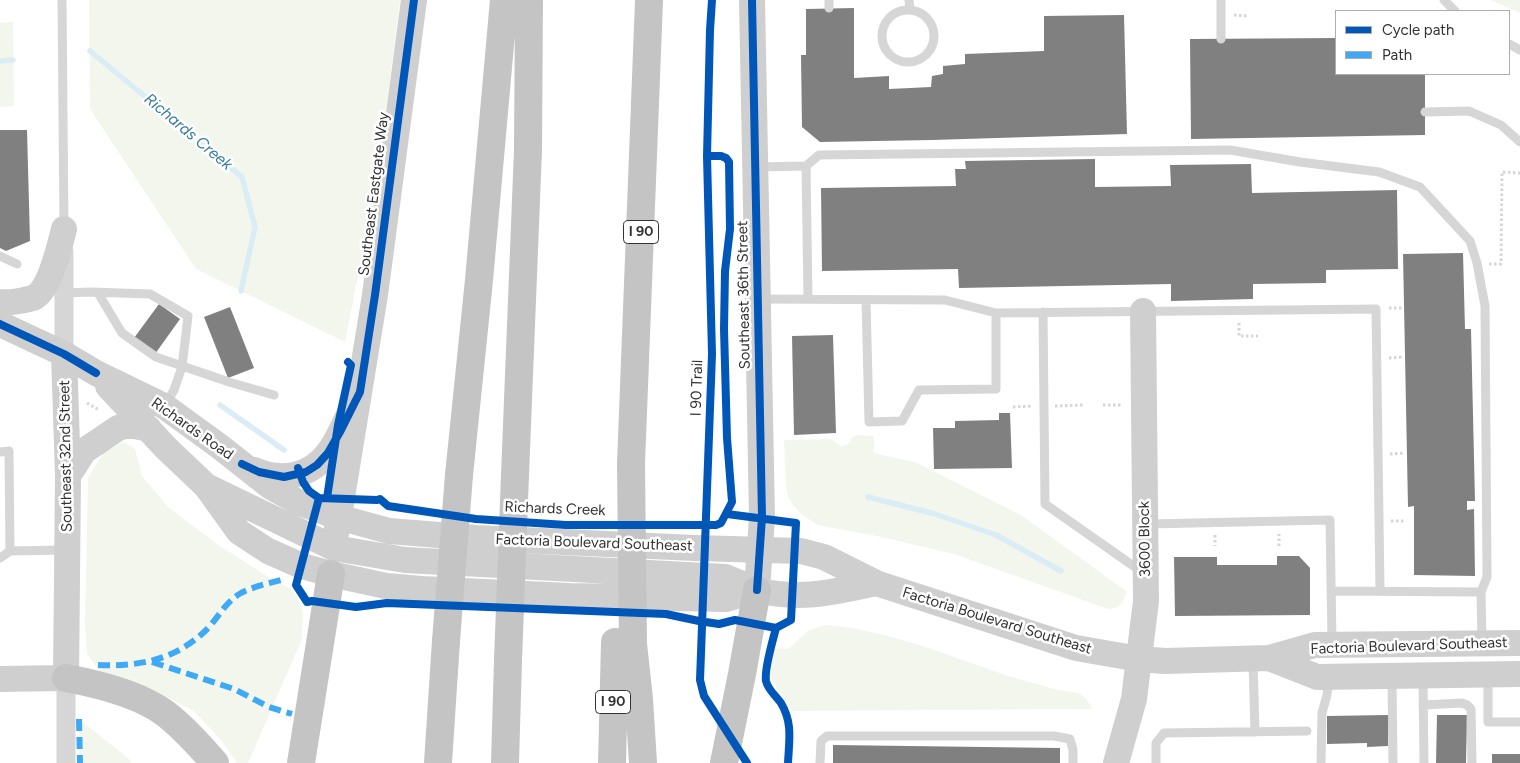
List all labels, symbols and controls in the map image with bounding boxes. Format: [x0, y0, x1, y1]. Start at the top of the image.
legend [1335, 10, 1510, 75]
text: Cycle path [1382, 21, 1454, 39]
text: Path [1382, 46, 1412, 64]
water label: Richards Creek [140, 90, 236, 174]
street label: Southeast Eastgate Way [355, 111, 393, 277]
road number: I 90 [624, 220, 658, 243]
street label: Southeast 36th Street [734, 220, 754, 370]
street label: I 90 Trail [687, 359, 707, 417]
street label: Southeast 32nd Street [56, 380, 76, 532]
street label: Richards Road [147, 394, 237, 464]
street label: Richards Creek [504, 498, 606, 520]
street label: 3600 Block [1135, 501, 1155, 577]
street label: Factoria Boulevard Southeast [495, 531, 693, 555]
street label: Factoria Boulevard Southeast [900, 584, 1094, 658]
street label: Factoria Boulevard Southeast [1310, 634, 1508, 658]
road number: I 90 [596, 690, 630, 714]

